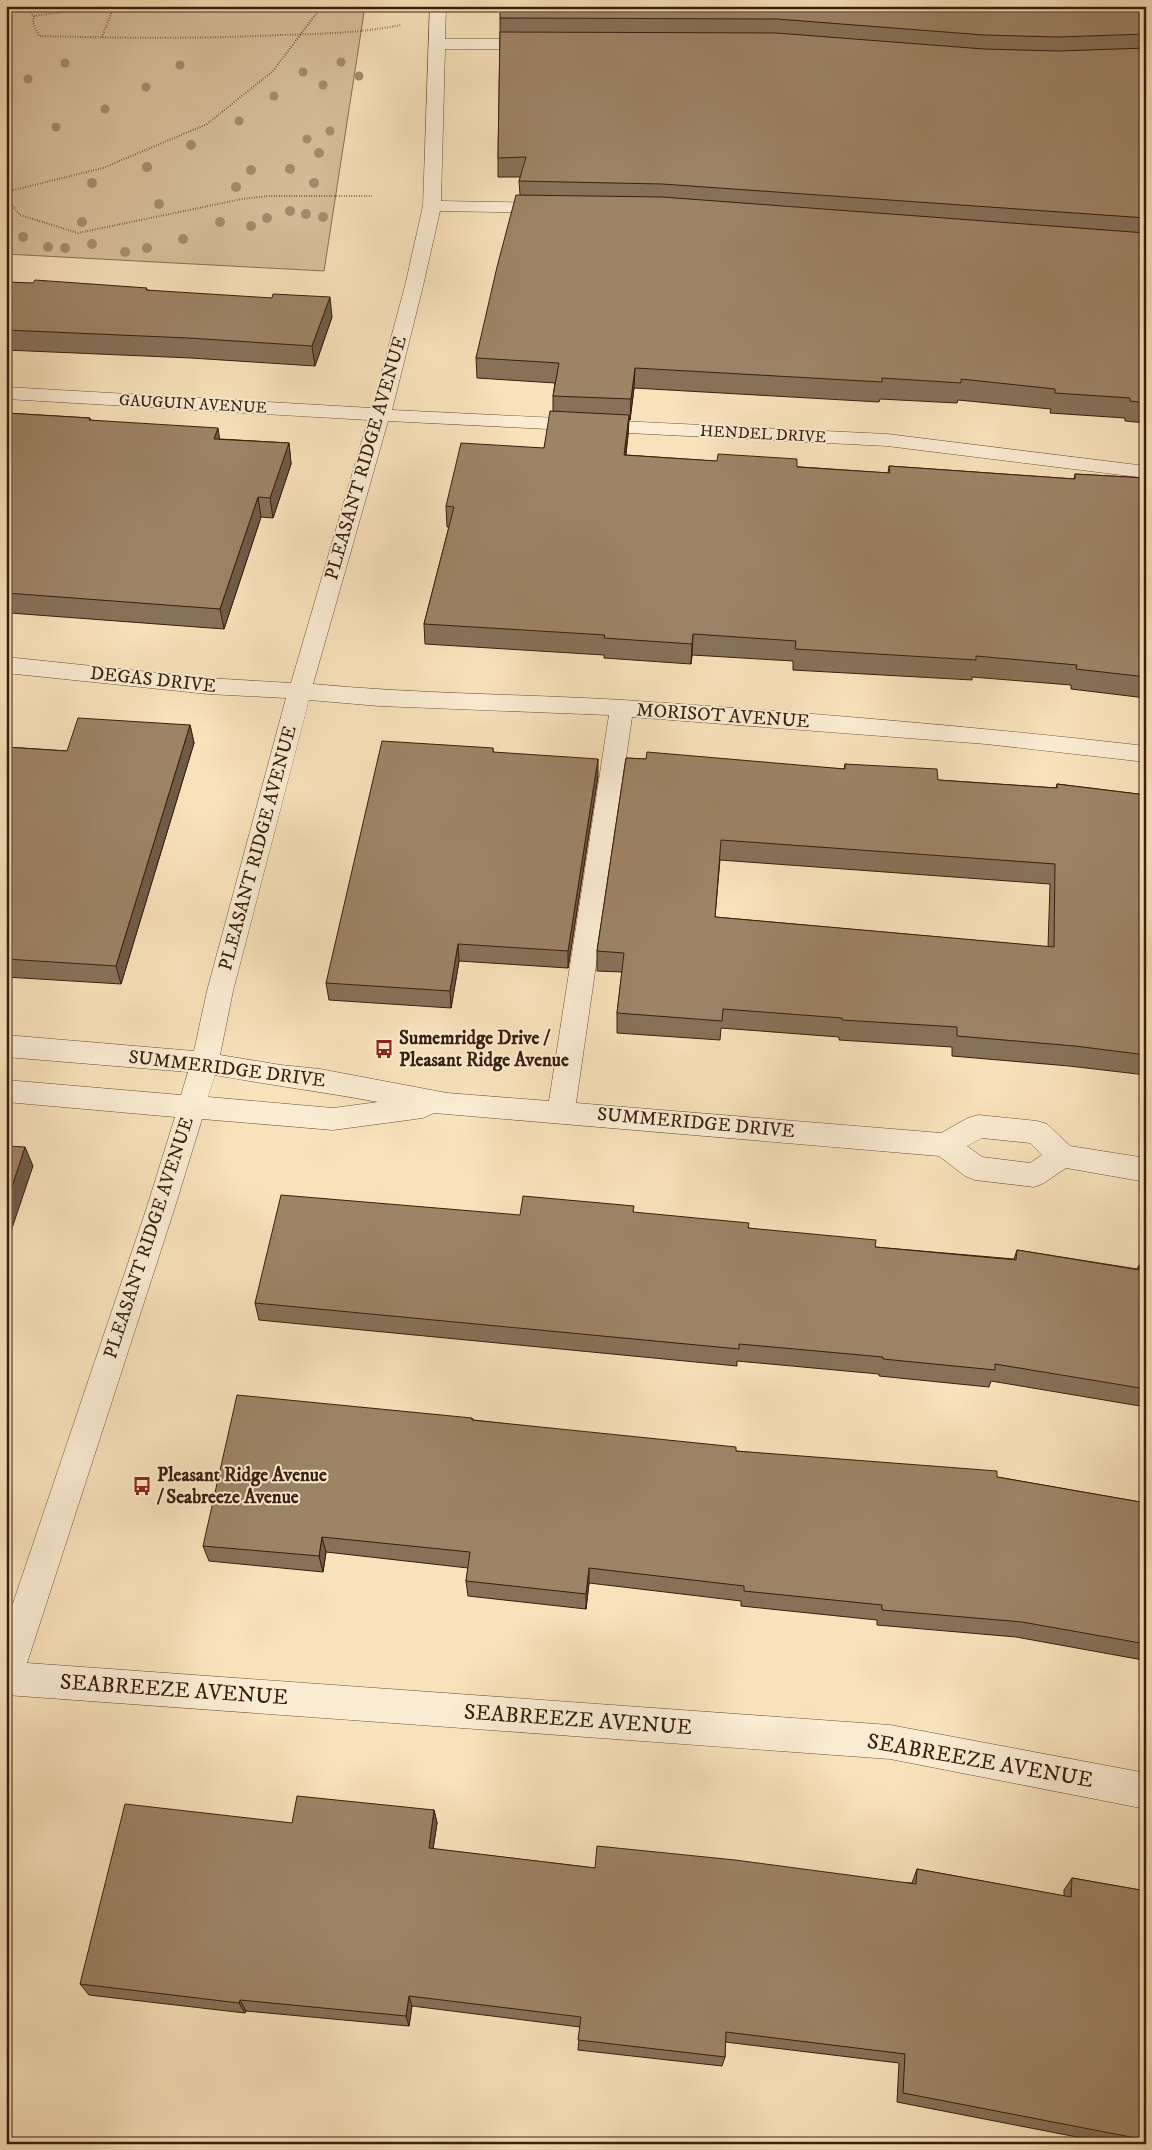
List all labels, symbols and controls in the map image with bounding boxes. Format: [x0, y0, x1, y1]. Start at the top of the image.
street label: PLEASANT RIDGE AVENUE [320, 333, 412, 583]
street label: GAUGUIN AVENUE [119, 390, 267, 418]
street label: HENDEL DRIVE [699, 421, 827, 447]
street label: DEGAS DRIVE [89, 662, 217, 698]
street label: MORISOT AVENUE [636, 698, 810, 734]
street label: PLEASANT RIDGE AVENUE [214, 723, 302, 973]
place label: Sumemridge Drive / Pleasant Ridge Avenue [399, 1027, 569, 1072]
bus stop icon: Sumemridge Drive / Pleasant Ridge Avenue [373, 1038, 395, 1060]
street label: SUMMERIDGE DRIVE [127, 1046, 327, 1092]
street label: SUMMERIDGE DRIVE [596, 1103, 796, 1143]
street label: PLEASANT RIDGE AVENUE [99, 1114, 199, 1362]
place label: Pleasant Ridge Avenue / Seabreeze Avenue [156, 1464, 327, 1509]
bus stop icon: Pleasant Ridge Avenue / Seabreeze Avenue [131, 1475, 153, 1497]
street label: SEABREEZE AVENUE [59, 1669, 289, 1711]
street label: SEABREEZE AVENUE [463, 1699, 693, 1741]
street label: SEABREEZE AVENUE [865, 1728, 1095, 1794]

